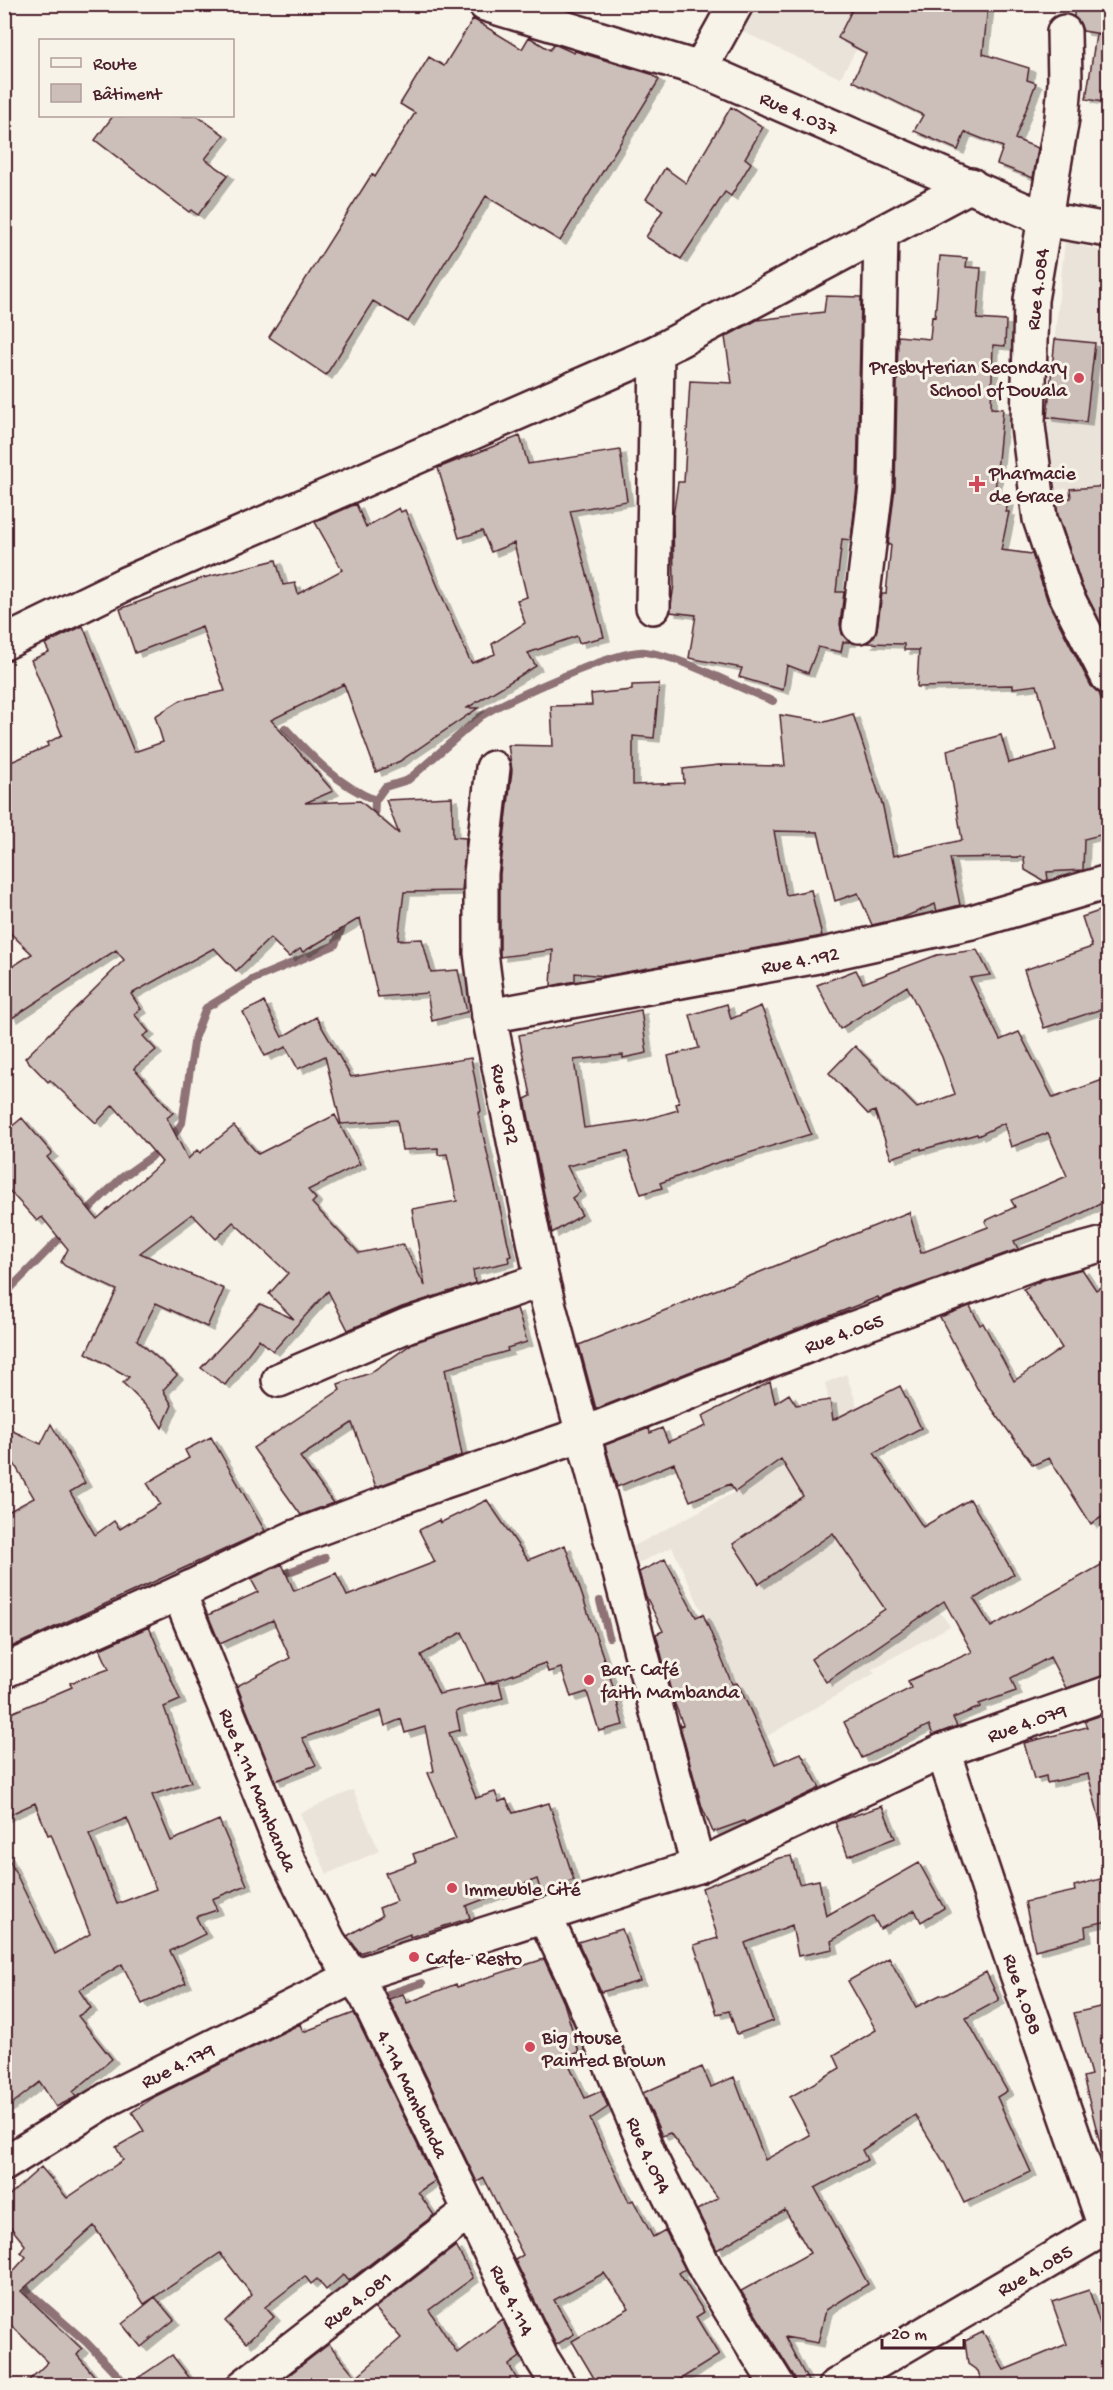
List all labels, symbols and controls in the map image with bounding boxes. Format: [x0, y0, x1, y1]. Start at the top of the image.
legend [39, 39, 234, 117]
text: Route [93, 55, 138, 76]
text: Bâtiment [92, 85, 163, 106]
street label: Rue 4.037 [755, 88, 841, 143]
street label: Rue 4.084 [1023, 247, 1056, 332]
place label: Presbyterian Secondary School of Douala [869, 358, 1068, 404]
marker: Presbyterian Secondary School of Douala [1072, 371, 1086, 385]
place label: Pharmacie de Grace [988, 464, 1076, 510]
marker: Pharmacie de Grace [970, 477, 984, 491]
street label: Rue 4.192 [760, 944, 842, 981]
street label: Rue 4.092 [484, 1062, 523, 1147]
street label: Rue 4.065 [802, 1310, 887, 1361]
place label: Bar- Café faith Mambanda [600, 1660, 740, 1706]
marker: Bar- Café faith Mambanda [582, 1673, 596, 1687]
street label: Rue 4.079 [985, 1700, 1070, 1749]
street label: Rue 4.114 Mambanda [212, 1706, 300, 1877]
place label: Immeuble Cité [464, 1880, 581, 1903]
marker: Immeuble Cité [445, 1881, 459, 1895]
place label: Cafe- Resto [426, 1949, 522, 1972]
marker: Cafe- Resto [407, 1950, 421, 1964]
street label: Rue 4.088 [996, 1952, 1045, 2038]
street label: 4.114 Mambanda [370, 2027, 451, 2163]
place label: Big House Painted Brown [541, 2028, 666, 2074]
street label: Rue 4.179 [138, 2040, 219, 2096]
marker: Big House Painted Brown [523, 2040, 537, 2054]
street label: Rue 4.094 [619, 2114, 675, 2199]
street label: Rue 4.085 [994, 2241, 1078, 2303]
street label: Rue 4.114 [483, 2262, 537, 2341]
street label: Rue 4.081 [319, 2268, 398, 2336]
scale bar [882, 2312, 964, 2350]
text: 20 m [891, 2325, 927, 2346]

